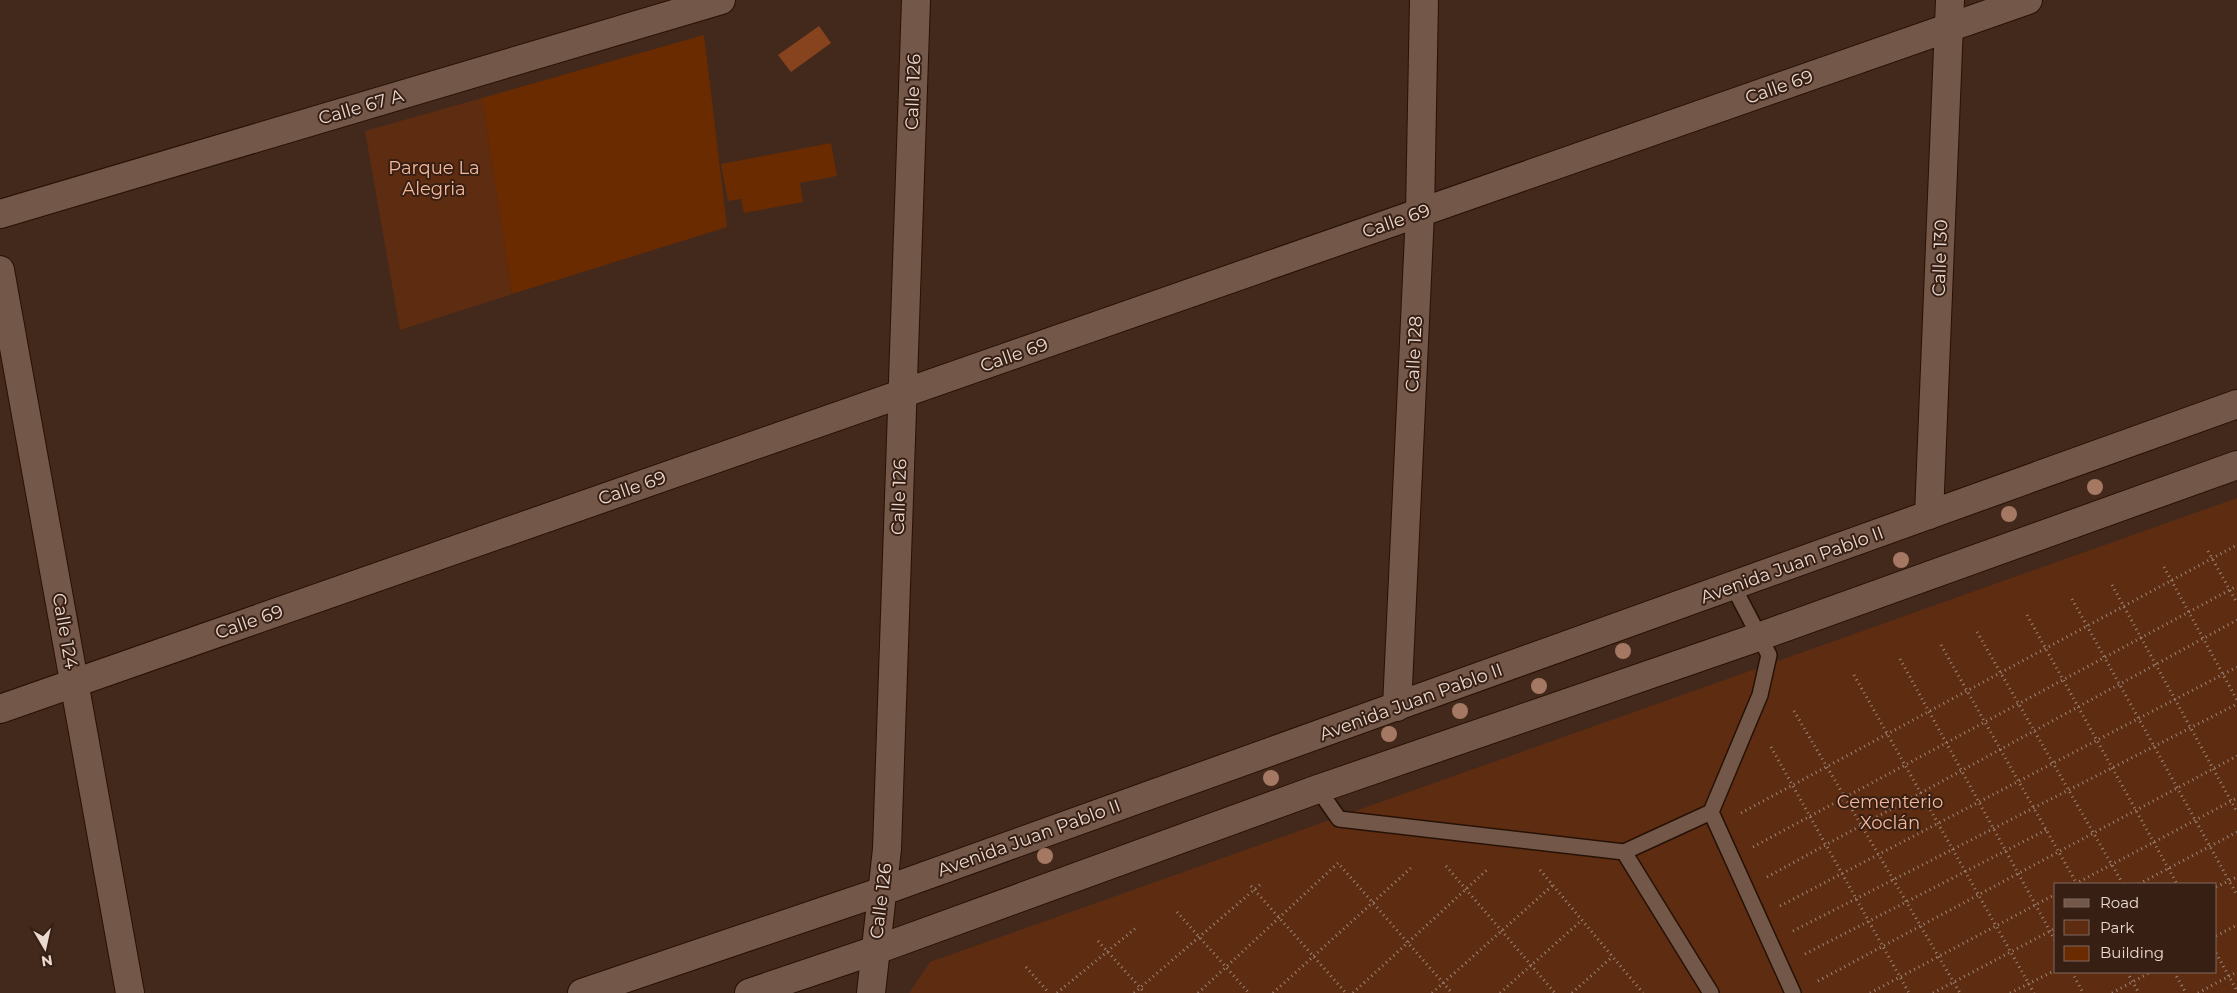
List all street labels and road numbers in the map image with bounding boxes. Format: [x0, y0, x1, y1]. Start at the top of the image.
street label: Calle 126 [901, 54, 925, 130]
street label: Calle 69 [1742, 65, 1816, 109]
street label: Calle 67 A [316, 84, 406, 130]
street label: Calle 69 [1359, 199, 1433, 243]
street label: Calle 130 [1928, 219, 1952, 297]
street label: Calle 128 [1401, 315, 1427, 393]
street label: Calle 69 [977, 333, 1051, 377]
street label: Calle 126 [887, 459, 911, 535]
street label: Calle 69 [595, 466, 669, 510]
street label: Avenida Juan Pablo II [1697, 522, 1887, 608]
street label: Calle 124 [48, 591, 83, 671]
street label: Calle 69 [212, 600, 286, 644]
street label: Avenida Juan Pablo II [1316, 659, 1506, 745]
street label: Avenida Juan Pablo II [934, 795, 1124, 881]
street label: Calle 126 [865, 862, 897, 940]

